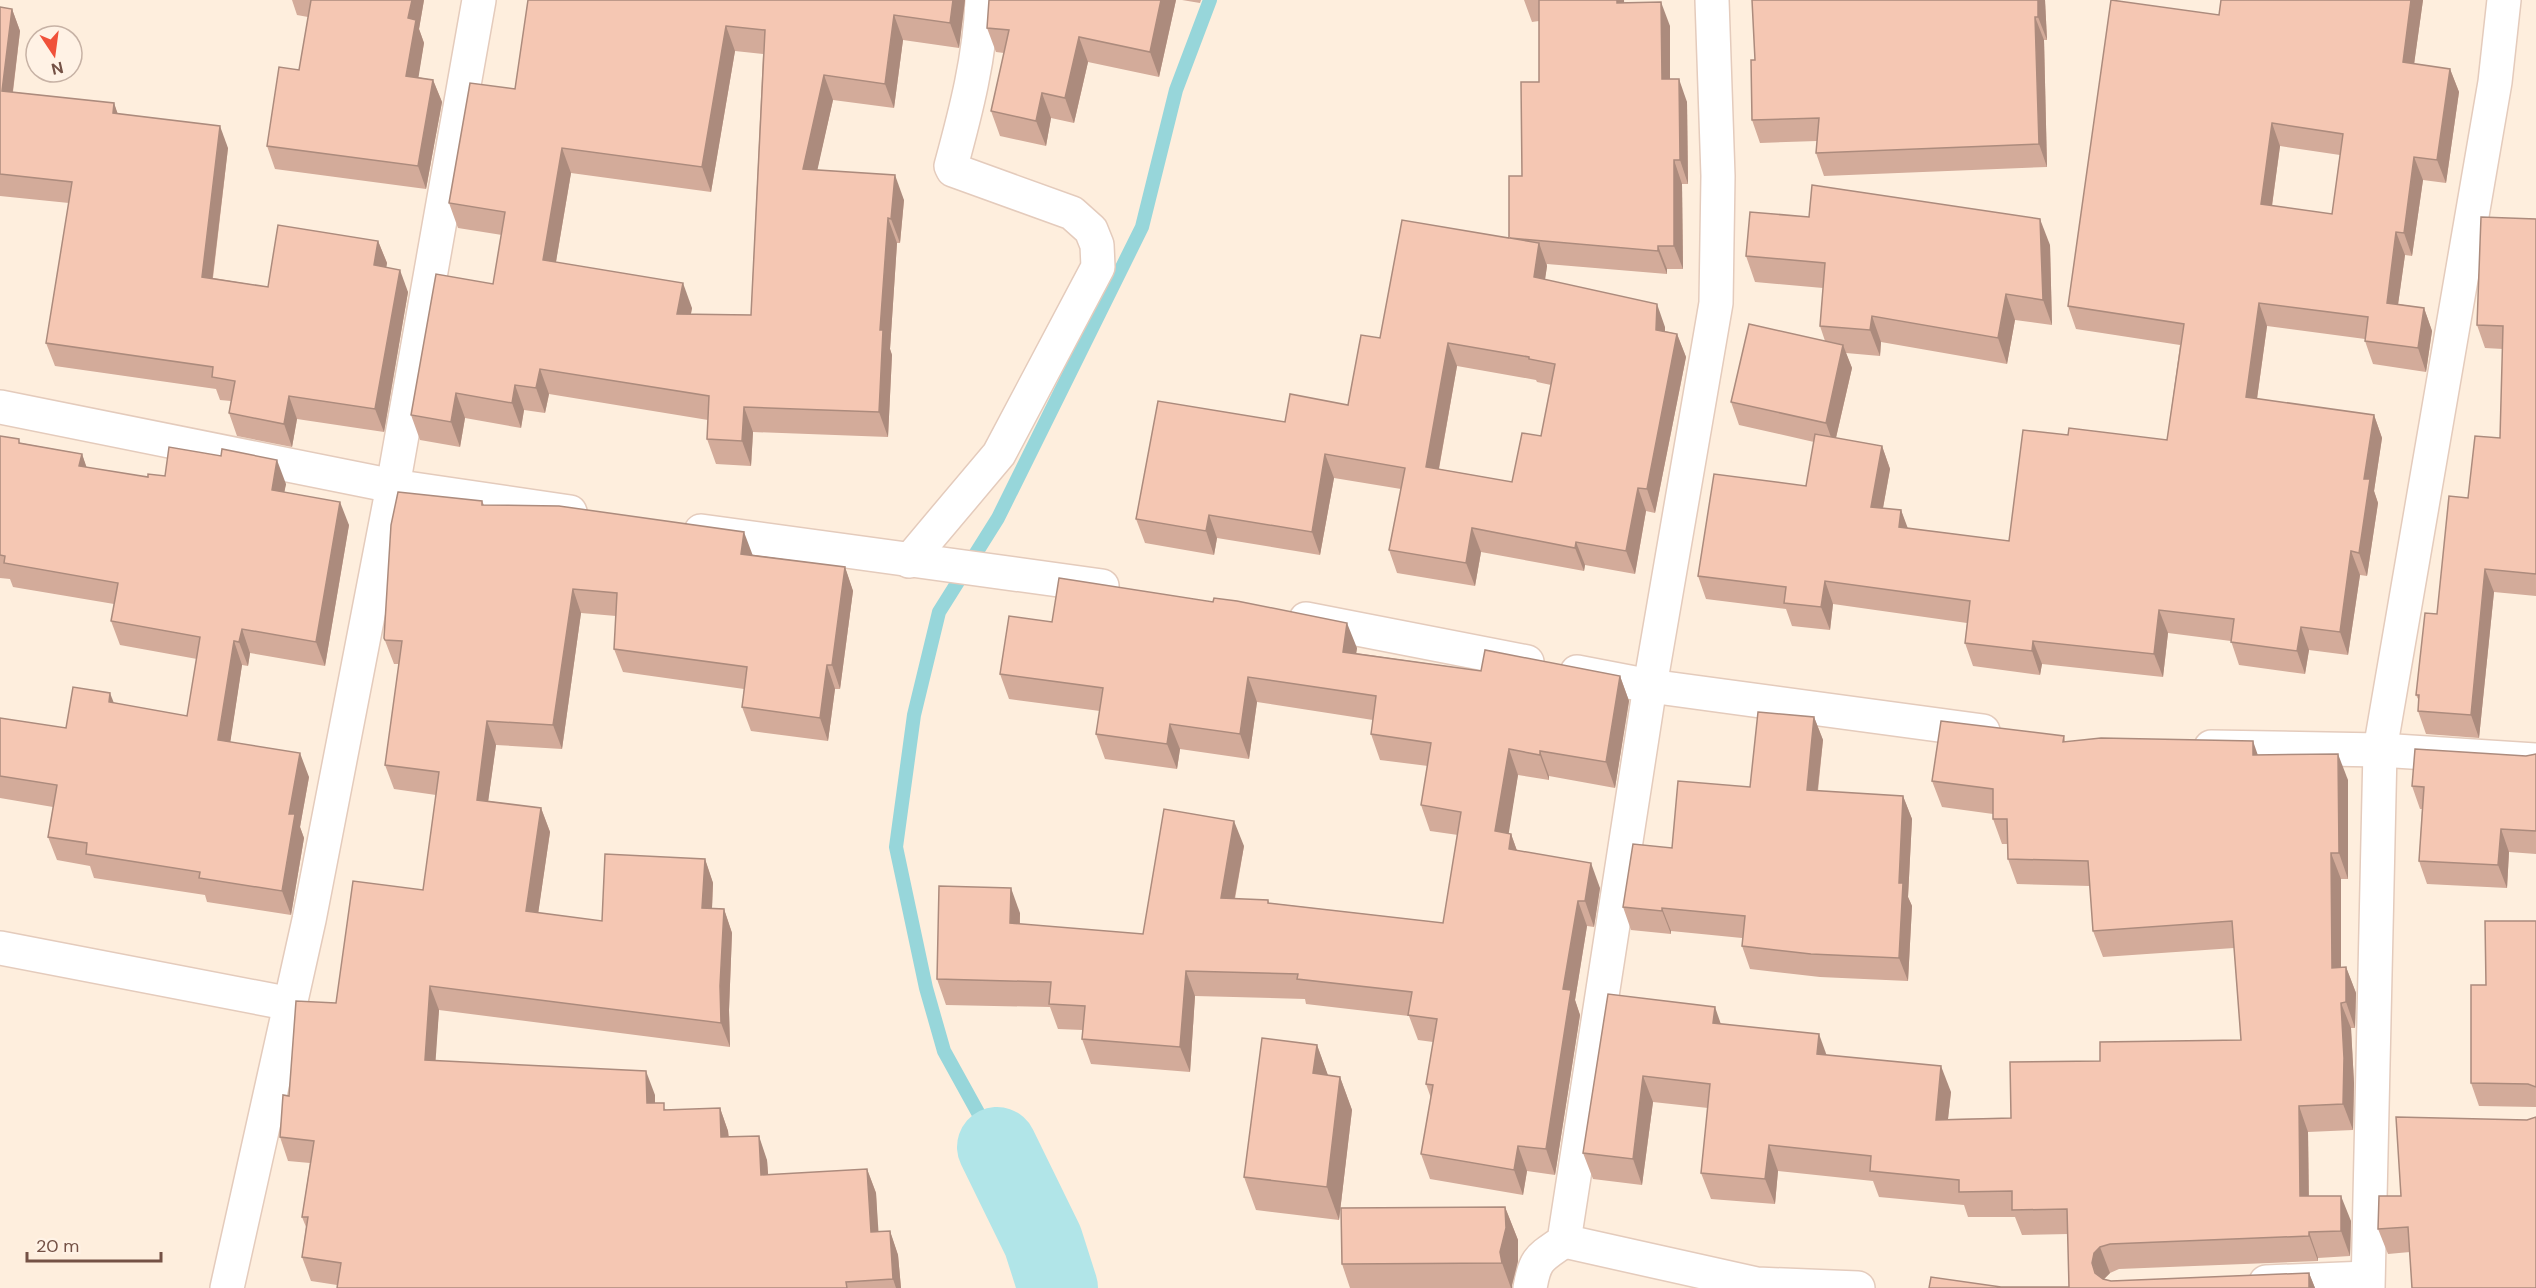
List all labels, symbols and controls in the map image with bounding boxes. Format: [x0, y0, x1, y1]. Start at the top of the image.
north arrow [24, 24, 84, 84]
text: N [49, 57, 65, 80]
scale bar [27, 1225, 160, 1263]
text: 20 m [36, 1234, 79, 1258]

